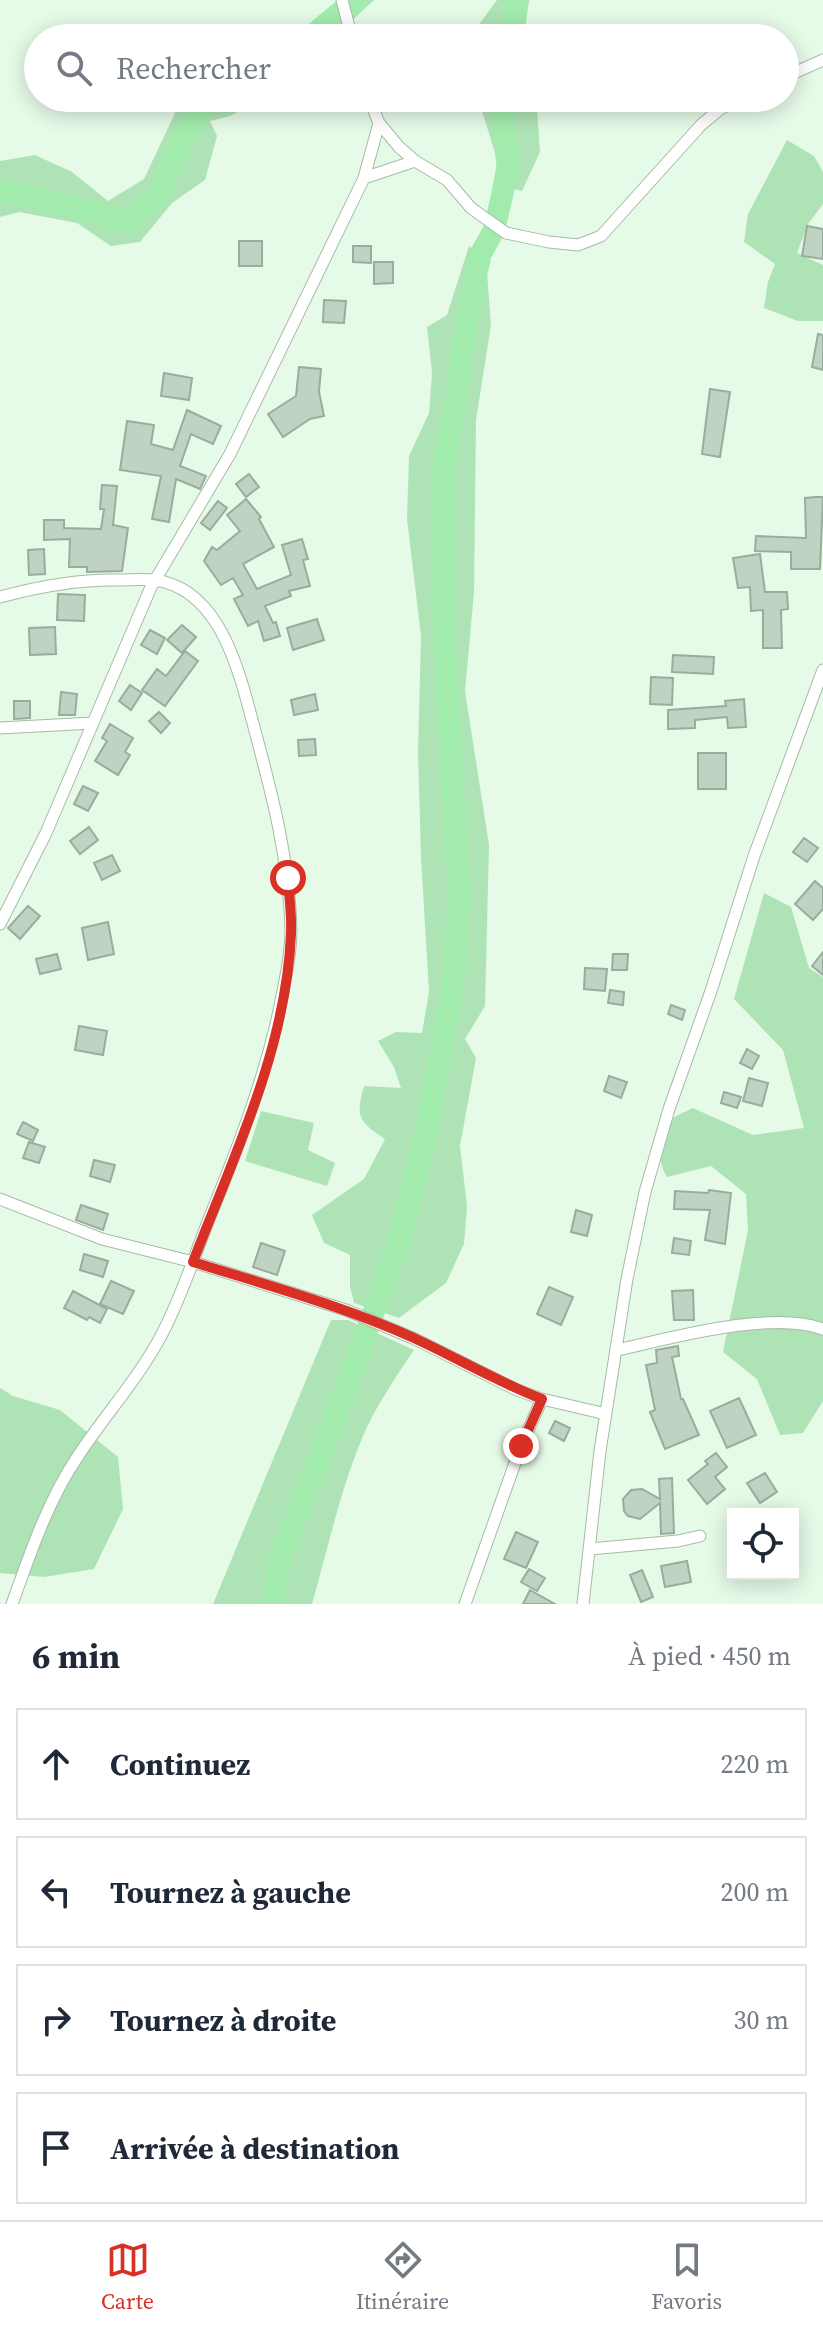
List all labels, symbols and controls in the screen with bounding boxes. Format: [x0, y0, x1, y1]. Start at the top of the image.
search box [24, 24, 799, 112]
icon: search [52, 46, 96, 90]
text: Rechercher [116, 48, 271, 89]
route start [270, 860, 306, 896]
route end [503, 1428, 539, 1464]
map controls [727, 1508, 799, 1580]
button: locate [727, 1508, 799, 1580]
text: 6 min [32, 1633, 120, 1679]
text: À pied · 450 m [628, 1638, 791, 1674]
icon: ahead [34, 1742, 78, 1786]
text: Continuez [110, 1744, 250, 1785]
text: 220 m [721, 1746, 789, 1782]
icon: left [34, 1870, 78, 1914]
text: Tournez à gauche [110, 1872, 351, 1913]
text: 200 m [721, 1874, 789, 1910]
icon: right [34, 1998, 78, 2042]
text: Tournez à droite [110, 2000, 336, 2041]
text: 30 m [734, 2002, 789, 2038]
icon: arrive [34, 2126, 78, 2170]
text: Arrivée à destination [110, 2128, 400, 2169]
tab: Carte [101, 2238, 154, 2316]
tab: Itinéraire [356, 2238, 449, 2316]
tab: Favoris [651, 2238, 722, 2316]

